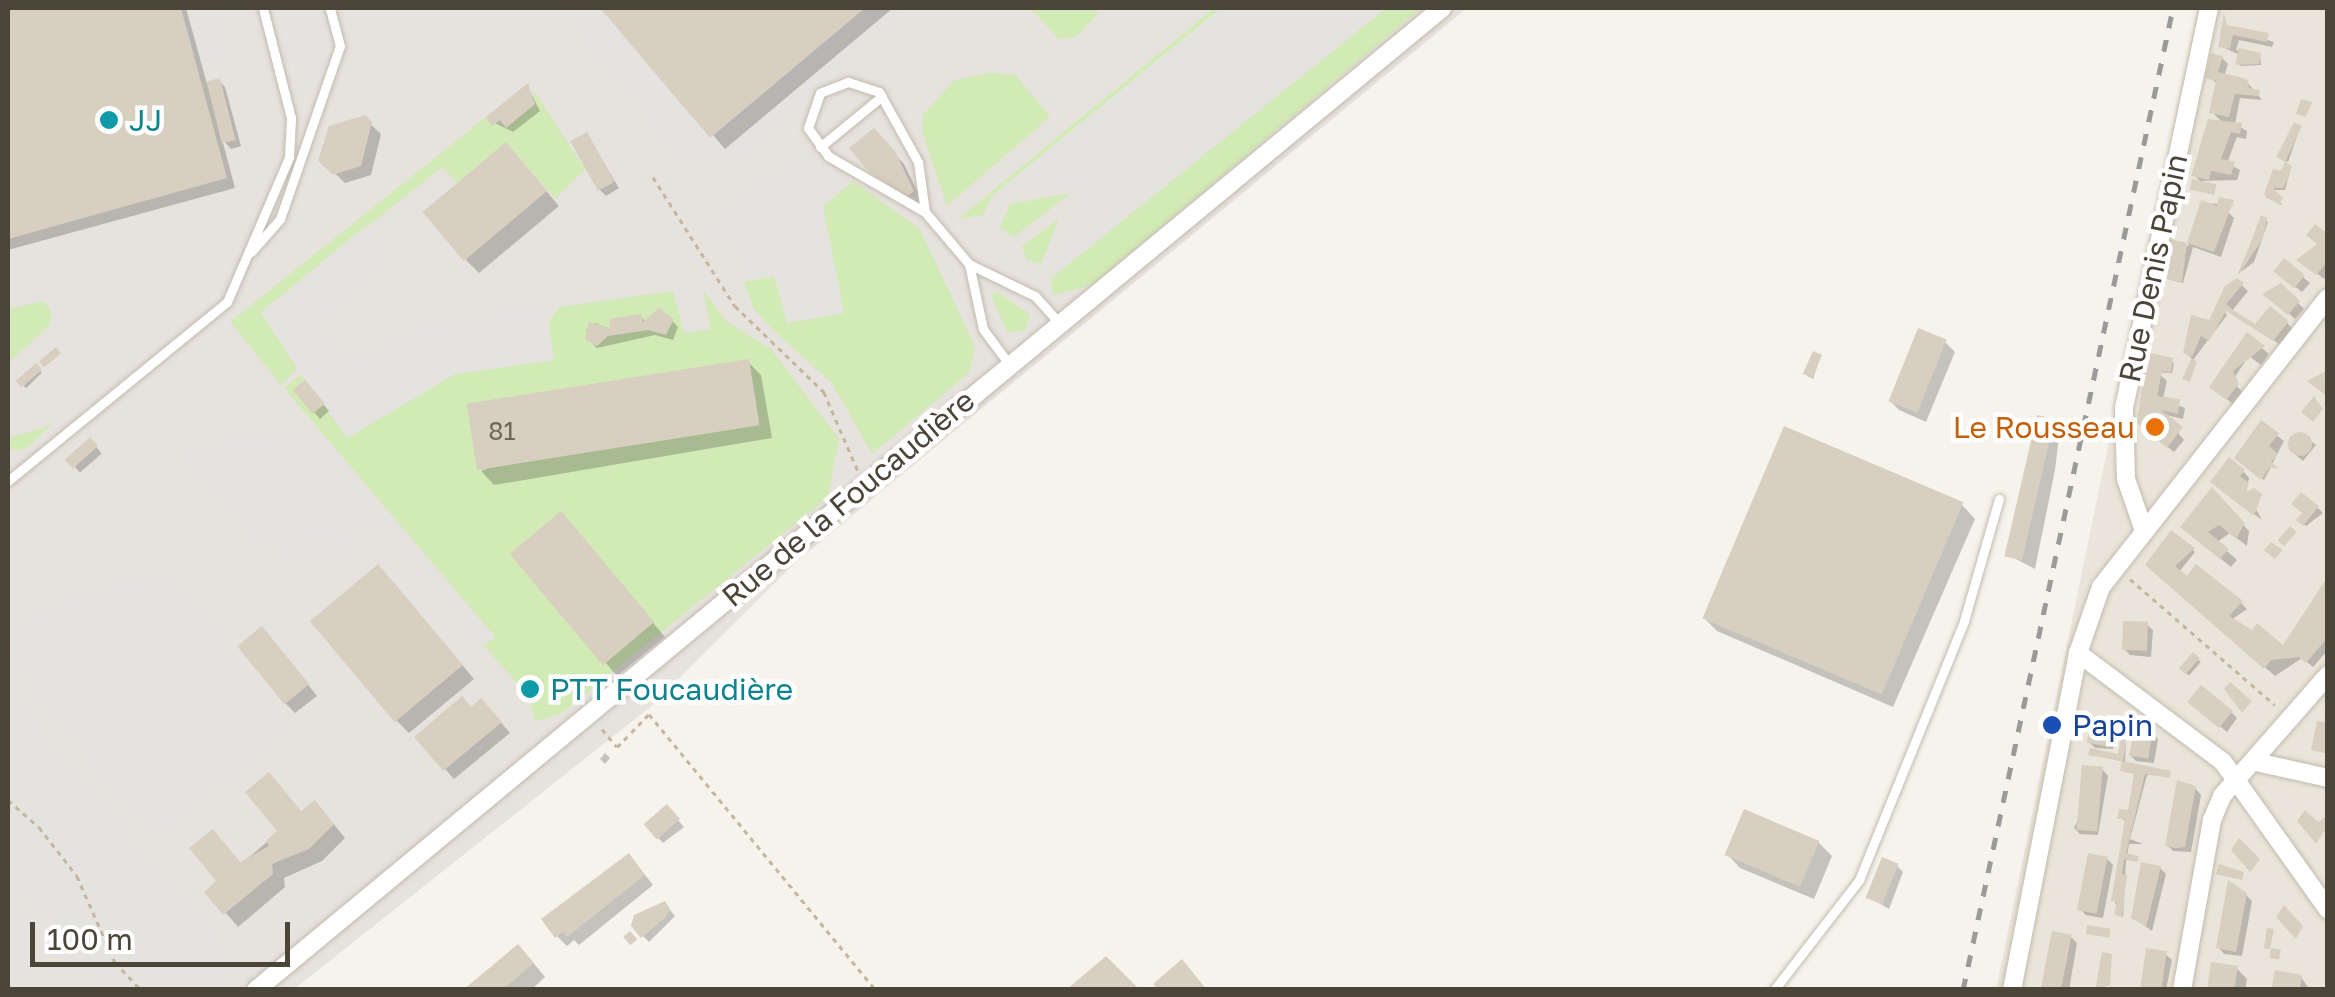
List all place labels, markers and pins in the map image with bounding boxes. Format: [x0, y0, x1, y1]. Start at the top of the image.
place label: JJ [129, 102, 162, 138]
marker: JJ [98, 109, 120, 131]
place label: Le Rousseau [1953, 409, 2135, 445]
marker: Le Rousseau [2144, 416, 2166, 438]
place label: PTT Foucaudière [550, 671, 793, 707]
marker: PTT Foucaudière [519, 678, 541, 700]
place label: Papin [2072, 707, 2153, 743]
marker: Papin [2041, 714, 2063, 736]

